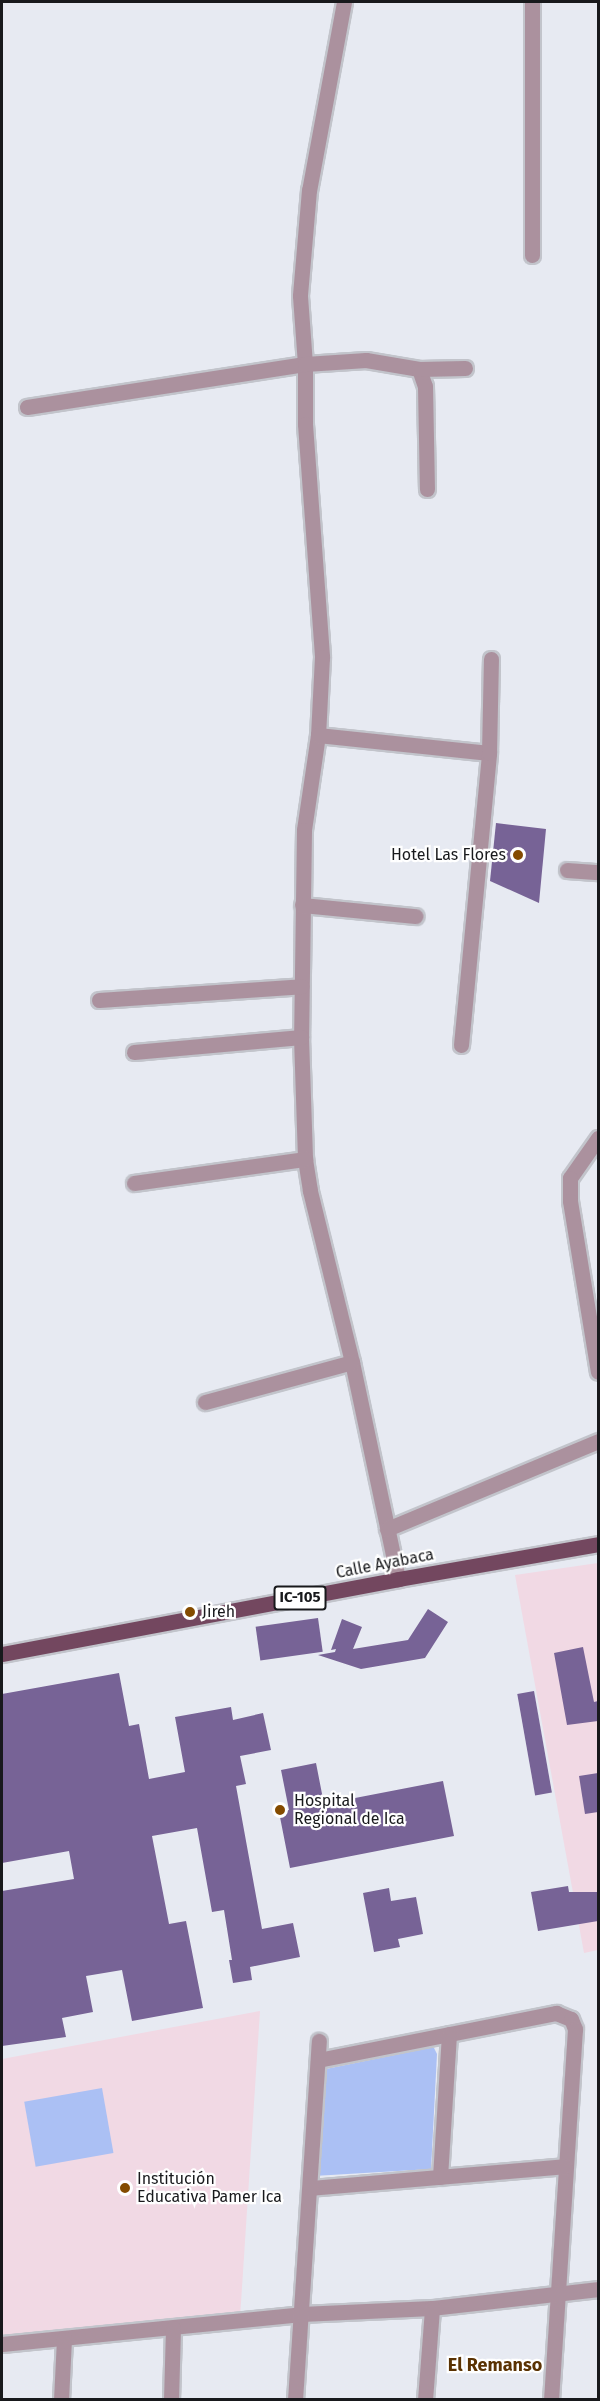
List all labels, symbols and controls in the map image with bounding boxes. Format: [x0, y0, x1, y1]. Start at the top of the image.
place label: Hotel Las Flores [391, 845, 506, 865]
marker: Hotel Las Flores [511, 848, 525, 862]
street label: Calle Ayabaca [334, 1545, 436, 1583]
road number: IC-105 [273, 1586, 327, 1610]
place label: Jireh [202, 1602, 235, 1622]
marker: Jireh [183, 1605, 197, 1619]
place label: Hospital Regional de Ica [294, 1791, 405, 1829]
marker: Hospital Regional de Ica [271, 1801, 289, 1819]
place label: Institución Educativa Pamer Ica [137, 2169, 282, 2207]
marker: Institución Educativa Pamer Ica [118, 2181, 132, 2195]
district label: El Remanso [448, 2354, 542, 2376]

